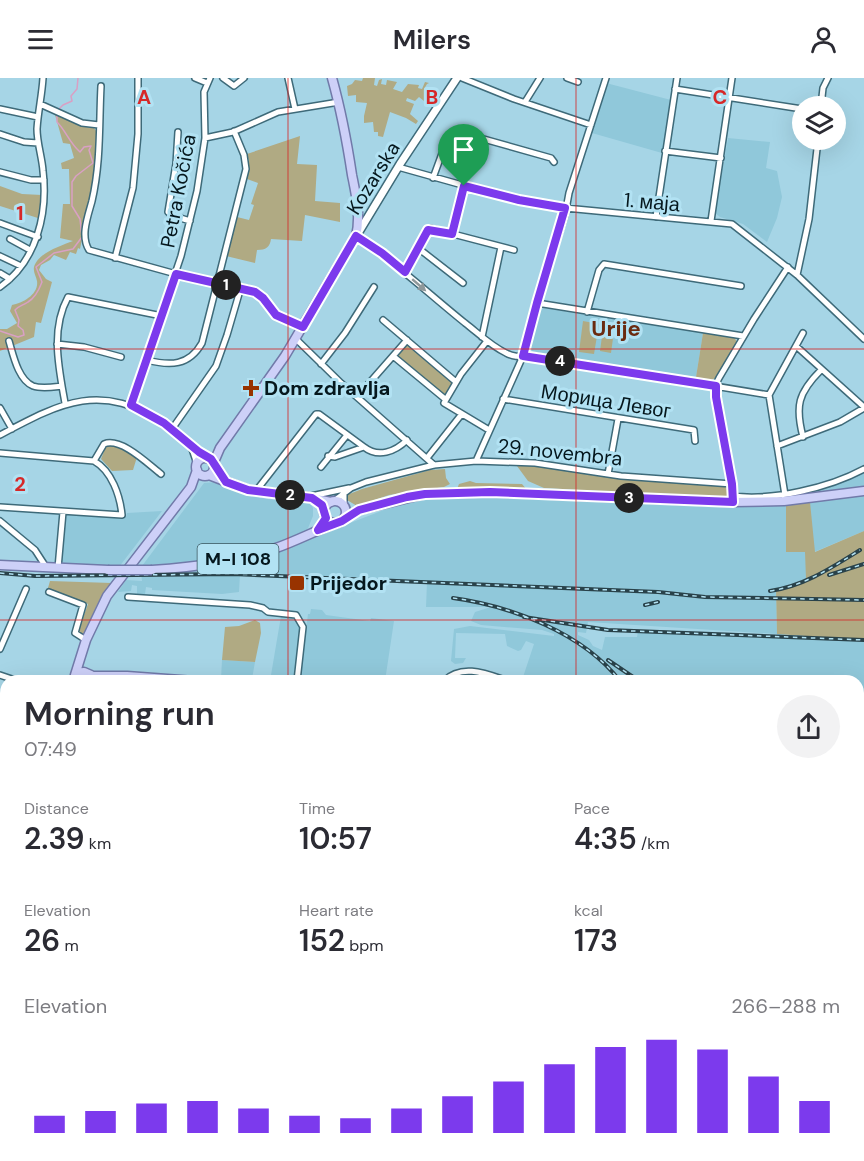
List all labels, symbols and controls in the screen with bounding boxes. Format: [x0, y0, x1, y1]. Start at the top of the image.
text: Milers [393, 22, 471, 57]
icon: menu [24, 23, 57, 56]
icon: person [807, 23, 840, 56]
text: A [137, 84, 151, 110]
text: B [426, 84, 438, 110]
text: C [713, 84, 727, 110]
map controls [792, 96, 846, 150]
button: layers [792, 96, 846, 150]
pin [438, 124, 489, 186]
street label: Petra Kočića [154, 132, 202, 250]
icon: arrive [447, 133, 480, 166]
street label: Kozarska [340, 137, 406, 219]
street label: 1. маја [623, 187, 682, 217]
text: 1 [16, 200, 24, 226]
pin: 1 [211, 270, 241, 300]
text: 1 [223, 274, 229, 295]
one-way arrow [411, 278, 427, 291]
district label: Urije [591, 314, 641, 343]
pin: 4 [545, 346, 575, 376]
text: 4 [555, 350, 565, 371]
place label: Dom zdravlja [264, 375, 390, 401]
street label: Морица Левог [539, 378, 673, 424]
marker: Dom zdravlja [242, 379, 260, 397]
street label: 29. novembra [496, 433, 624, 471]
text: 2 [14, 471, 26, 497]
pin: 2 [275, 480, 305, 510]
pin: 3 [614, 483, 644, 513]
text: 2 [285, 484, 295, 505]
text: 3 [624, 487, 634, 508]
road number: M-I 108 [198, 544, 278, 574]
place label: Prijedor [310, 570, 387, 596]
marker: Prijedor [288, 574, 306, 592]
text: Morning run [24, 692, 215, 735]
button: share [777, 695, 840, 758]
text: 07:49 [24, 736, 77, 762]
text: Distance [24, 798, 89, 819]
text: Time [299, 798, 335, 819]
text: Pace [574, 798, 610, 819]
text: 2.39 [24, 819, 85, 858]
text: 10:57 [299, 819, 372, 858]
text: 4:35 [574, 819, 637, 858]
text: km [85, 833, 111, 854]
text: /km [637, 833, 670, 854]
text: Elevation [24, 900, 91, 921]
text: Heart rate [299, 900, 374, 921]
text: kcal [574, 900, 603, 921]
text: 26 [24, 921, 60, 960]
text: 152 [299, 921, 345, 960]
text: 173 [574, 921, 618, 960]
text: m [60, 935, 79, 956]
text: bpm [345, 935, 384, 956]
text: Elevation [24, 993, 107, 1019]
text: 266–288 m [731, 993, 840, 1019]

